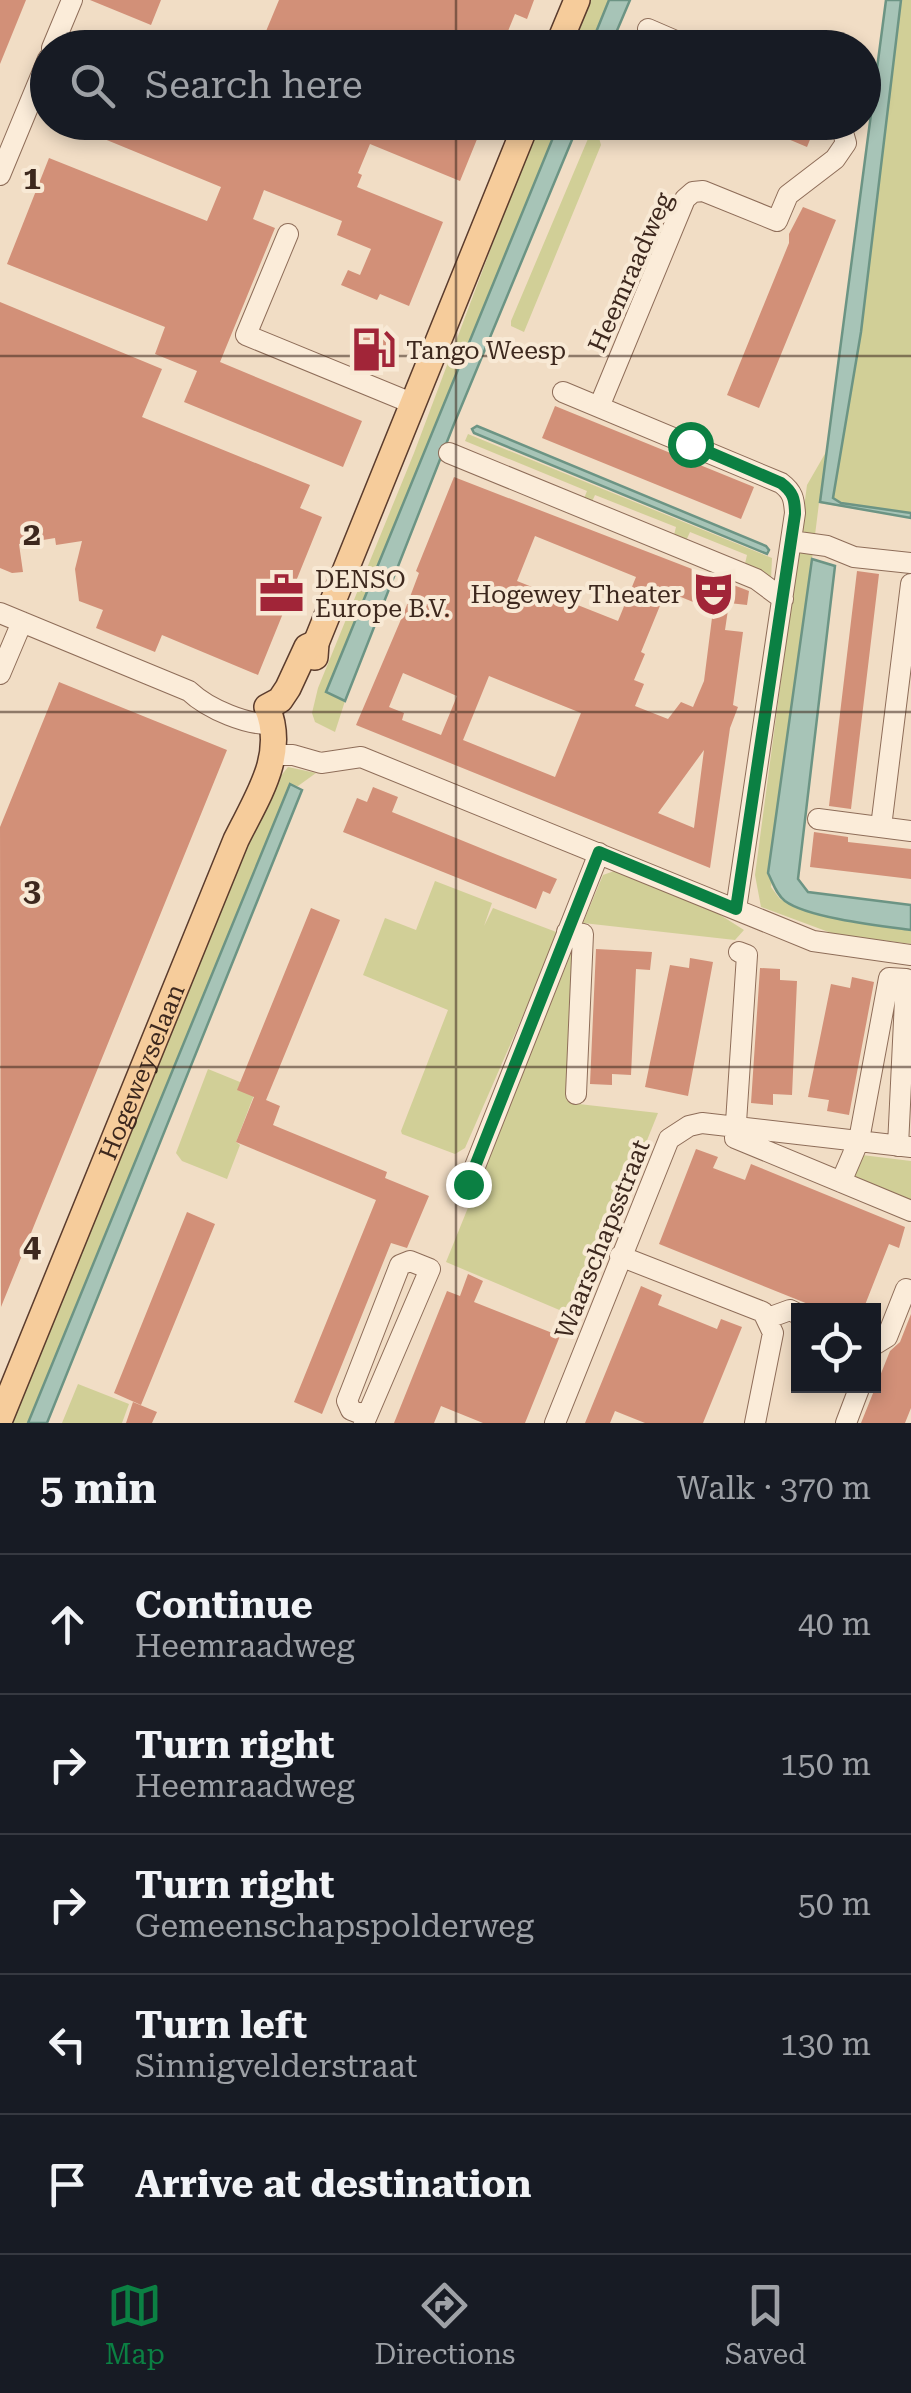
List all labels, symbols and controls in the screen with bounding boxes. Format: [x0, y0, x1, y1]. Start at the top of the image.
search box [30, 30, 881, 140]
icon: search [65, 58, 120, 113]
text: Search here [145, 63, 363, 107]
text: 1 [23, 159, 41, 197]
street label: Heemraadweg [582, 187, 679, 356]
fuel station icon: Tango Weesp [349, 326, 397, 374]
place label: Tango Weesp [406, 336, 566, 365]
route start [668, 422, 714, 468]
text: 2 [23, 515, 41, 553]
place label: DENSO Europe B.V. [315, 565, 450, 623]
office icon: DENSO Europe B.V. [258, 569, 306, 617]
theatre icon: Hogewey Theater [690, 570, 738, 618]
place label: Hogewey Theater [471, 580, 681, 609]
text: 3 [23, 871, 41, 909]
street label: Hogeweyselaan [93, 980, 191, 1164]
street label: Waarschapsstraat [549, 1135, 656, 1343]
route end [446, 1162, 492, 1208]
text: 4 [23, 1227, 41, 1265]
map controls [791, 1303, 881, 1393]
button: locate [791, 1303, 881, 1393]
text: 5 min [40, 1464, 157, 1513]
text: Walk · 370 m [677, 1469, 871, 1507]
text: Continue [135, 1583, 313, 1627]
icon: ahead [40, 1597, 95, 1652]
text: 40 m [798, 1605, 871, 1643]
text: Heemraadweg [135, 1627, 355, 1665]
text: Turn right [135, 1723, 334, 1767]
icon: right [40, 1737, 95, 1792]
text: 150 m [780, 1745, 871, 1783]
text: Heemraadweg [135, 1767, 355, 1805]
text: Turn right [135, 1863, 334, 1907]
icon: right [40, 1877, 95, 1932]
text: 50 m [798, 1885, 871, 1923]
text: Gemeenschapspolderweg [135, 1907, 534, 1945]
text: Turn left [135, 2003, 307, 2047]
icon: left [40, 2017, 95, 2072]
text: 130 m [780, 2025, 871, 2063]
text: Sinnigvelderstraat [135, 2047, 417, 2085]
icon: arrive [40, 2157, 95, 2212]
text: Arrive at destination [135, 2162, 531, 2206]
tab: Map [105, 2278, 165, 2371]
tab: Directions [374, 2278, 515, 2371]
tab: Saved [725, 2278, 806, 2371]

